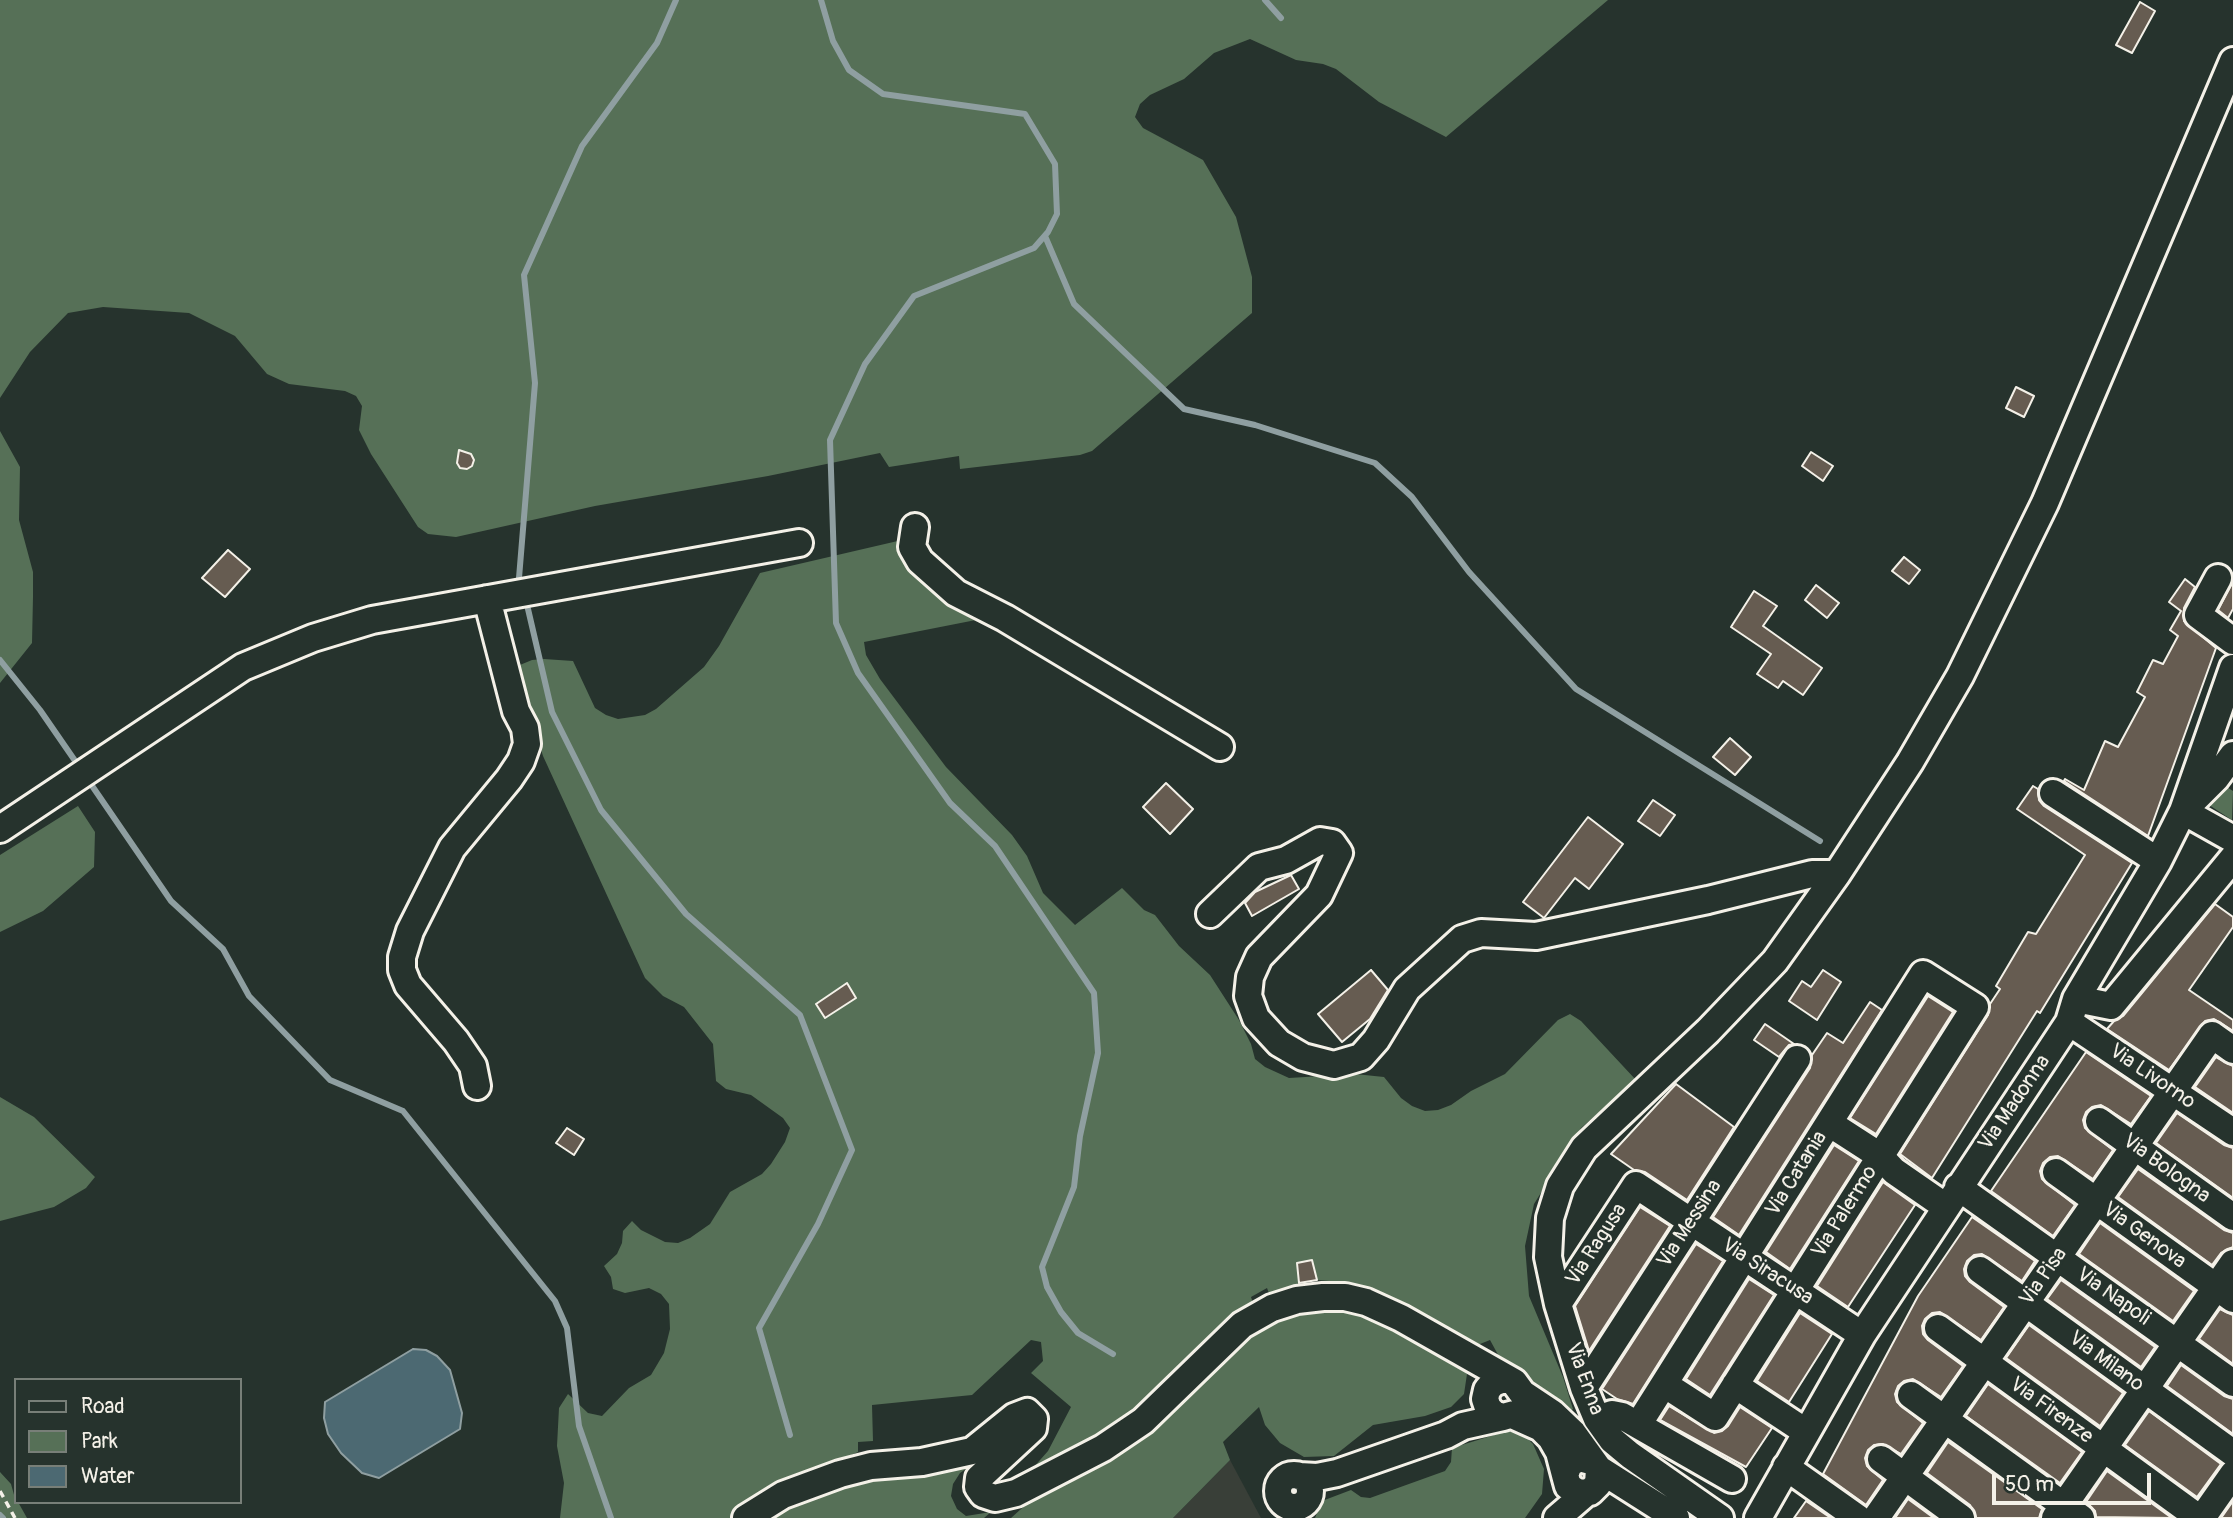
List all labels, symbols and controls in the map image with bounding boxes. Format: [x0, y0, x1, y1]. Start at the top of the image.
street label: Via Livorno [2104, 1039, 2200, 1115]
street label: Via Madonna [1974, 1050, 2056, 1156]
street label: Via Catania [1761, 1127, 1833, 1221]
street label: Via Bologna [2117, 1129, 2215, 1209]
street label: Via Palermo [1807, 1161, 1883, 1263]
street label: Via Messina [1652, 1175, 1728, 1273]
street label: Via Genova [2097, 1197, 2191, 1275]
street label: Via Ragusa [1561, 1199, 1633, 1291]
street label: Via Siracusa [1716, 1233, 1818, 1311]
street label: Via Pisa [2015, 1243, 2073, 1311]
street label: Via Napoli [2071, 1262, 2155, 1332]
street label: Via Milano [2063, 1326, 2149, 1398]
street label: Via Enna [1559, 1339, 1609, 1419]
street label: Via Firenze [2004, 1372, 2098, 1450]
legend [14, 1378, 242, 1504]
text: Road [81, 1393, 125, 1420]
text: Park [81, 1428, 118, 1455]
scale bar [1995, 1458, 2154, 1502]
text: Water [81, 1463, 134, 1490]
text: 50 m [2005, 1471, 2054, 1498]

